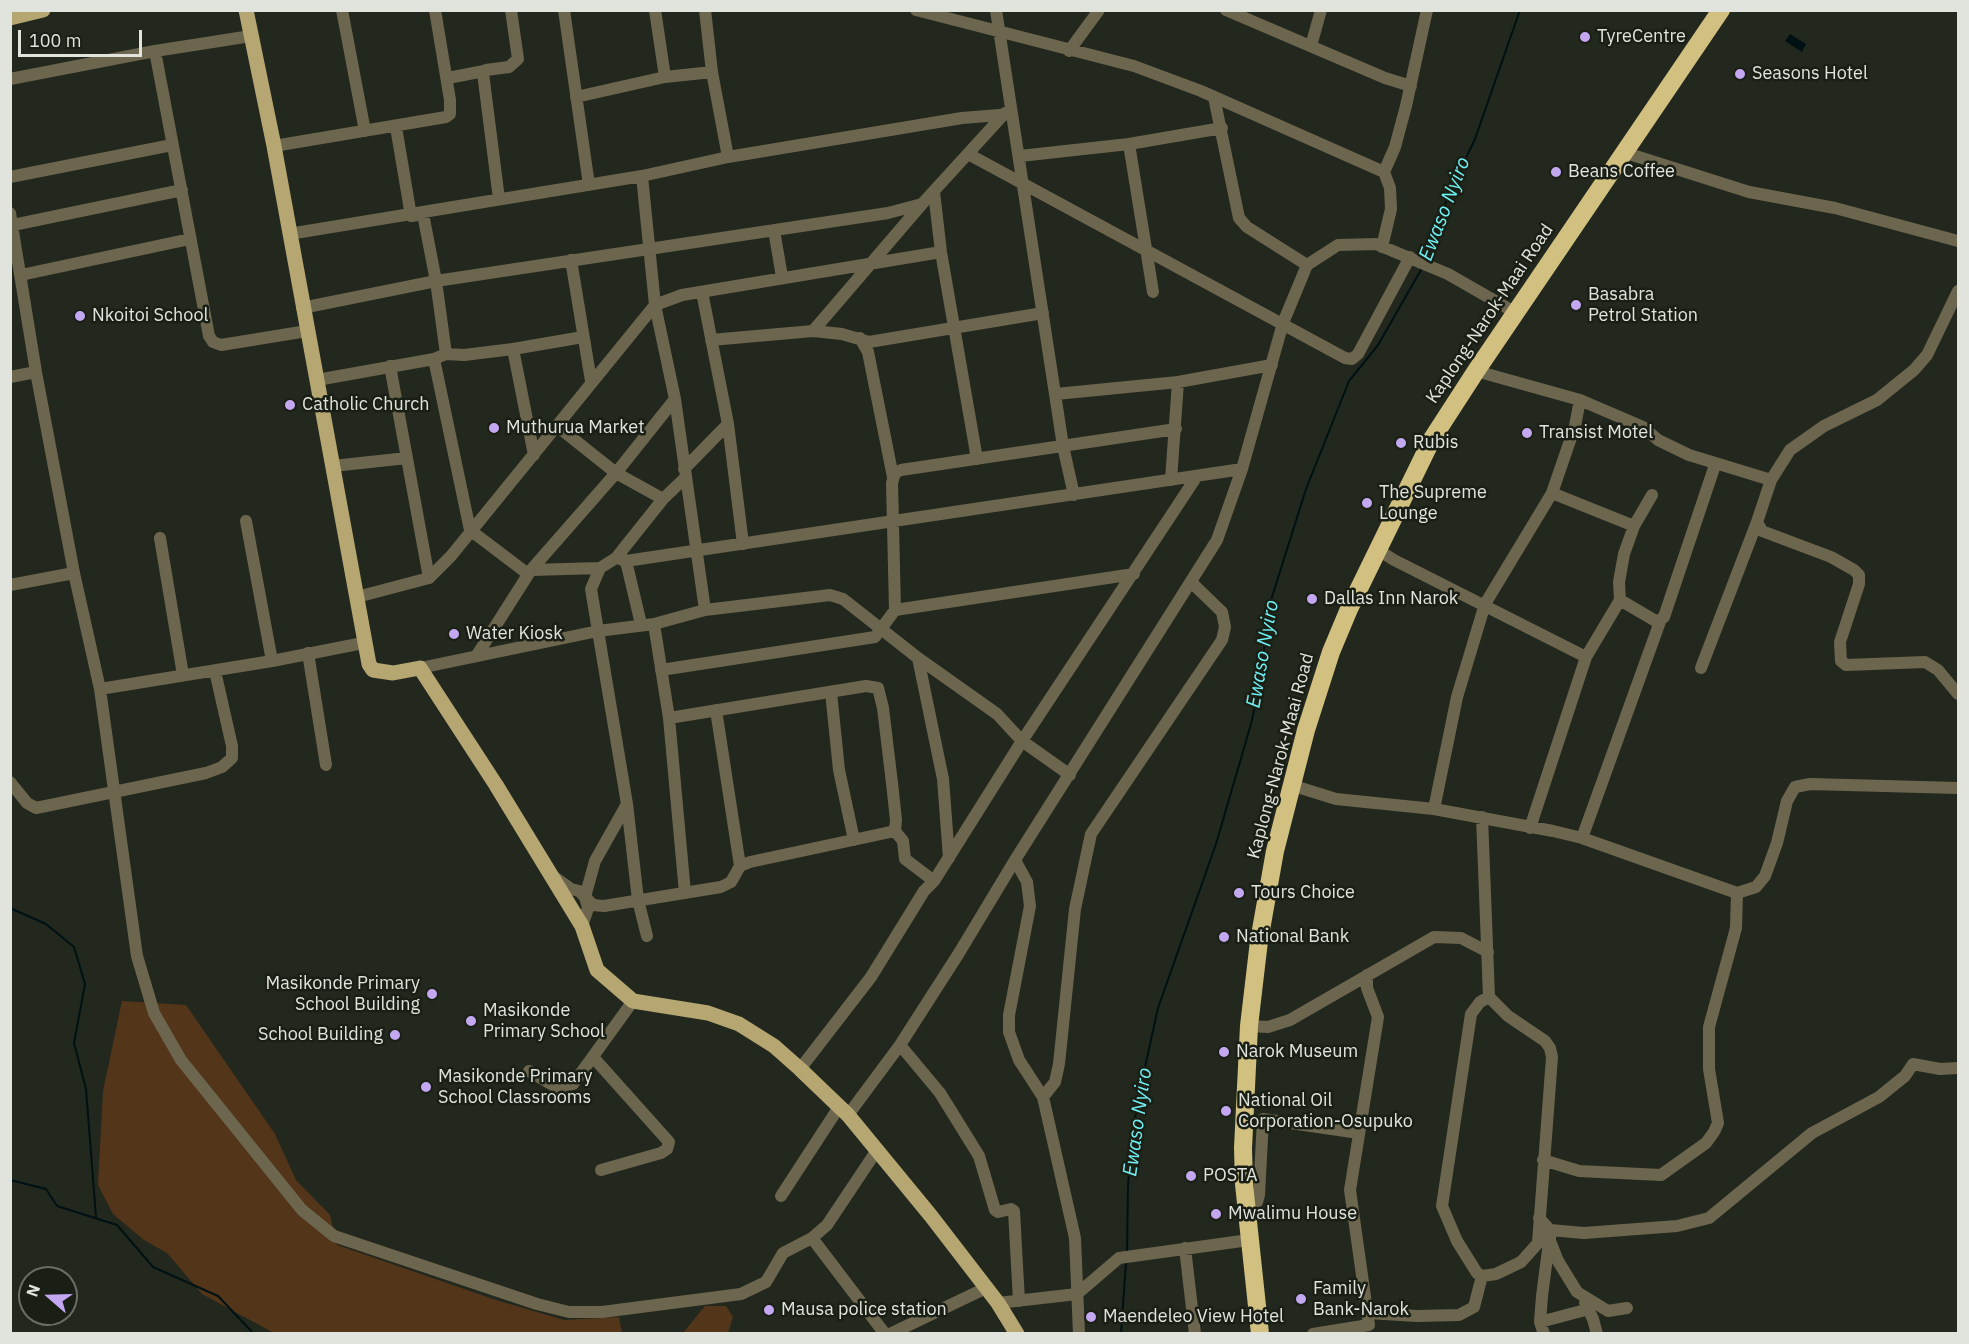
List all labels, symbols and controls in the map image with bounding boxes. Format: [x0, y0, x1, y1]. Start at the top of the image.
scale bar [21, 18, 146, 56]
place label: TyreCentre [1597, 26, 1686, 48]
text: 100 m [29, 29, 81, 52]
marker: TyreCentre [1578, 30, 1592, 44]
place label: Seasons Hotel [1752, 63, 1868, 85]
marker: Seasons Hotel [1733, 67, 1747, 81]
water label: Ewaso Nyiro [1414, 154, 1476, 264]
place label: Beans Coffee [1568, 161, 1675, 183]
marker: Beans Coffee [1549, 165, 1563, 179]
street label: Kaplong-Narok-Maai Road [1422, 220, 1558, 408]
place label: Basabra Petrol Station [1588, 284, 1698, 326]
marker: Basabra Petrol Station [1569, 298, 1583, 312]
place label: Nkoitoi School [92, 305, 208, 327]
marker: Nkoitoi School [73, 309, 87, 323]
place label: Catholic Church [302, 394, 430, 416]
marker: Catholic Church [283, 398, 297, 412]
place label: Muthurua Market [506, 417, 645, 439]
marker: Muthurua Market [487, 421, 501, 435]
place label: Transist Motel [1539, 422, 1653, 444]
marker: Transist Motel [1520, 426, 1534, 440]
place label: Rubis [1413, 432, 1458, 454]
marker: Rubis [1394, 436, 1408, 450]
place label: The Supreme Lounge [1379, 482, 1487, 524]
marker: The Supreme Lounge [1360, 496, 1374, 510]
place label: Dallas Inn Narok [1324, 588, 1458, 610]
marker: Dallas Inn Narok [1305, 592, 1319, 606]
water label: Ewaso Nyiro [1242, 598, 1284, 710]
place label: Water Kiosk [466, 623, 563, 645]
marker: Water Kiosk [447, 627, 461, 641]
street label: Kaplong-Narok-Maai Road [1243, 651, 1319, 861]
place label: Tours Choice [1251, 882, 1355, 904]
marker: Tours Choice [1232, 886, 1246, 900]
place label: National Bank [1236, 926, 1349, 948]
marker: National Bank [1217, 930, 1231, 944]
place label: Masikonde Primary School Building [266, 973, 420, 1016]
marker: Masikonde Primary School Building [425, 987, 439, 1001]
place label: Masikonde Primary School [483, 1000, 605, 1042]
marker: Masikonde Primary School [464, 1014, 478, 1028]
place label: School Building [258, 1024, 383, 1046]
marker: School Building [388, 1028, 402, 1042]
place label: Narok Museum [1236, 1041, 1358, 1063]
marker: Narok Museum [1217, 1045, 1231, 1059]
place label: Masikonde Primary School Classrooms [438, 1066, 592, 1108]
water label: Ewaso Nyiro [1119, 1066, 1157, 1178]
marker: Masikonde Primary School Classrooms [419, 1080, 433, 1094]
place label: National Oil Corporation-Osupuko [1238, 1090, 1413, 1132]
marker: National Oil Corporation-Osupuko [1219, 1104, 1233, 1118]
place label: POSTA [1203, 1165, 1258, 1187]
marker: POSTA [1184, 1169, 1198, 1183]
place label: Mwalimu House [1228, 1203, 1357, 1225]
marker: Mwalimu House [1209, 1207, 1223, 1221]
north arrow [18, 1266, 78, 1326]
place label: Family Bank-Narok [1313, 1278, 1409, 1320]
text: N [22, 1282, 44, 1299]
marker: Family Bank-Narok [1294, 1292, 1308, 1306]
place label: Mausa police station [781, 1299, 947, 1321]
marker: Mausa police station [762, 1303, 776, 1317]
place label: Maendeleo View Hotel [1103, 1306, 1284, 1328]
marker: Maendeleo View Hotel [1084, 1310, 1098, 1324]

